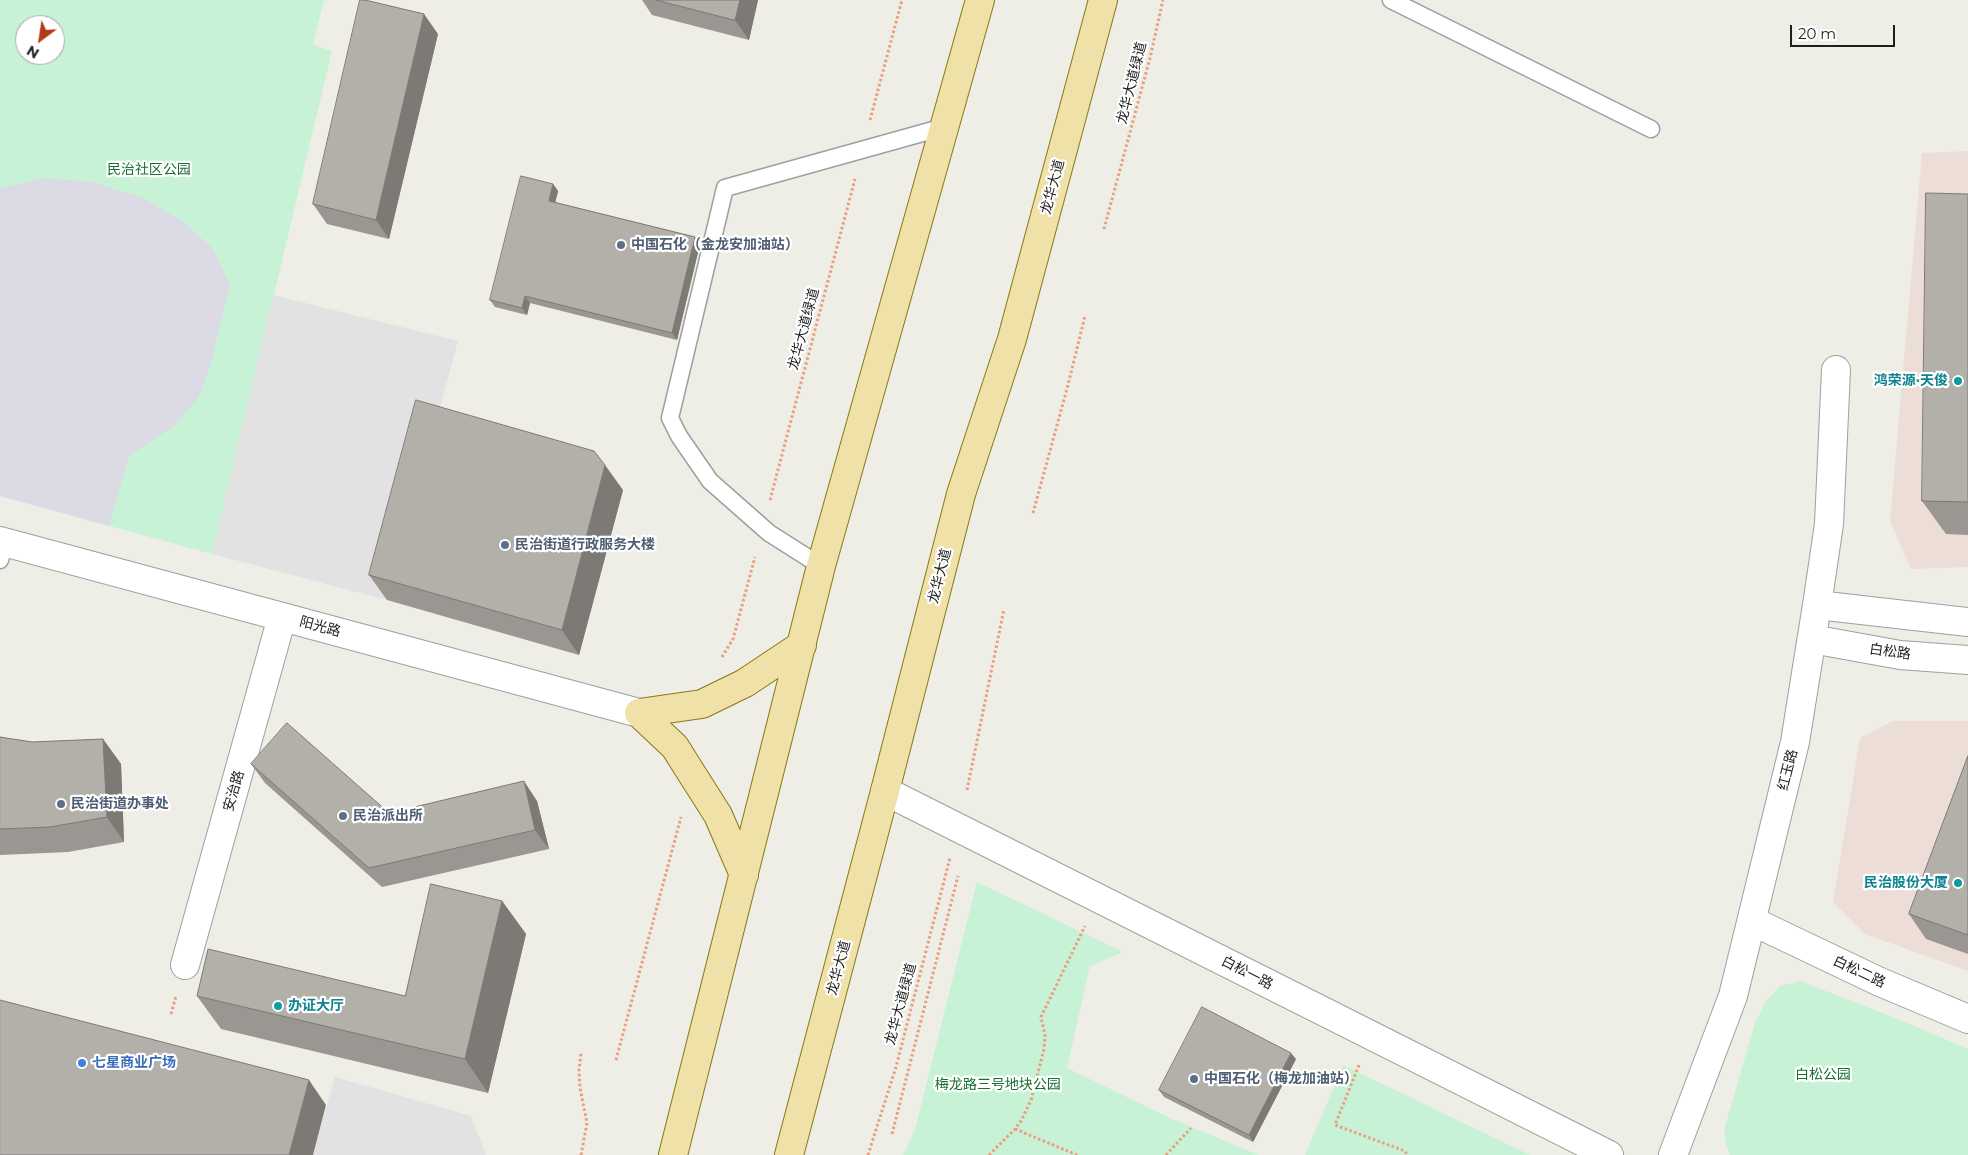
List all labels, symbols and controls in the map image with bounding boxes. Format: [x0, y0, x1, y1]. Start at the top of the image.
north arrow [15, 15, 65, 65]
scale bar [1793, 15, 1898, 47]
text: 20 m [1798, 24, 1836, 43]
street label: 龙华大道绿道 [1114, 40, 1150, 126]
text: N [23, 41, 42, 63]
street label: 龙华大道 [1038, 158, 1068, 216]
park label: 民治社区公园 [107, 162, 191, 178]
place label: 中国石化（金龙安加油站） [631, 237, 799, 253]
marker: 中国石化（金龙安加油站） [615, 239, 627, 251]
street label: 龙华大道绿道 [785, 286, 823, 372]
place label: 鸿荣源·天俊 [1874, 373, 1948, 389]
marker: 鸿荣源·天俊 [1952, 375, 1964, 387]
place label: 民治街道行政服务大楼 [515, 537, 655, 553]
marker: 民治街道行政服务大楼 [499, 539, 511, 551]
street label: 龙华大道 [925, 547, 955, 605]
street label: 阳光路 [298, 613, 342, 641]
street label: 白松路 [1868, 641, 1912, 663]
street label: 红玉路 [1775, 748, 1801, 792]
street label: 安治路 [220, 768, 248, 814]
place label: 民治街道办事处 [71, 796, 169, 812]
marker: 民治街道办事处 [55, 798, 67, 810]
place label: 民治派出所 [353, 808, 423, 824]
marker: 民治派出所 [337, 810, 349, 822]
place label: 民治股份大厦 [1864, 875, 1948, 891]
marker: 民治股份大厦 [1952, 877, 1964, 889]
street label: 龙华大道 [824, 939, 854, 997]
street label: 白松一路 [1218, 953, 1276, 993]
street label: 白松二路 [1830, 953, 1888, 991]
street label: 龙华大道绿道 [882, 961, 920, 1047]
place label: 办证大厅 [288, 998, 344, 1014]
marker: 办证大厅 [272, 1000, 284, 1012]
place label: 七星商业广场 [92, 1055, 176, 1071]
marker: 七星商业广场 [76, 1057, 88, 1069]
park label: 白松公园 [1795, 1067, 1851, 1083]
place label: 中国石化（梅龙加油站） [1204, 1071, 1358, 1087]
marker: 中国石化（梅龙加油站） [1188, 1073, 1200, 1085]
park label: 梅龙路三号地块公园 [935, 1077, 1061, 1093]

